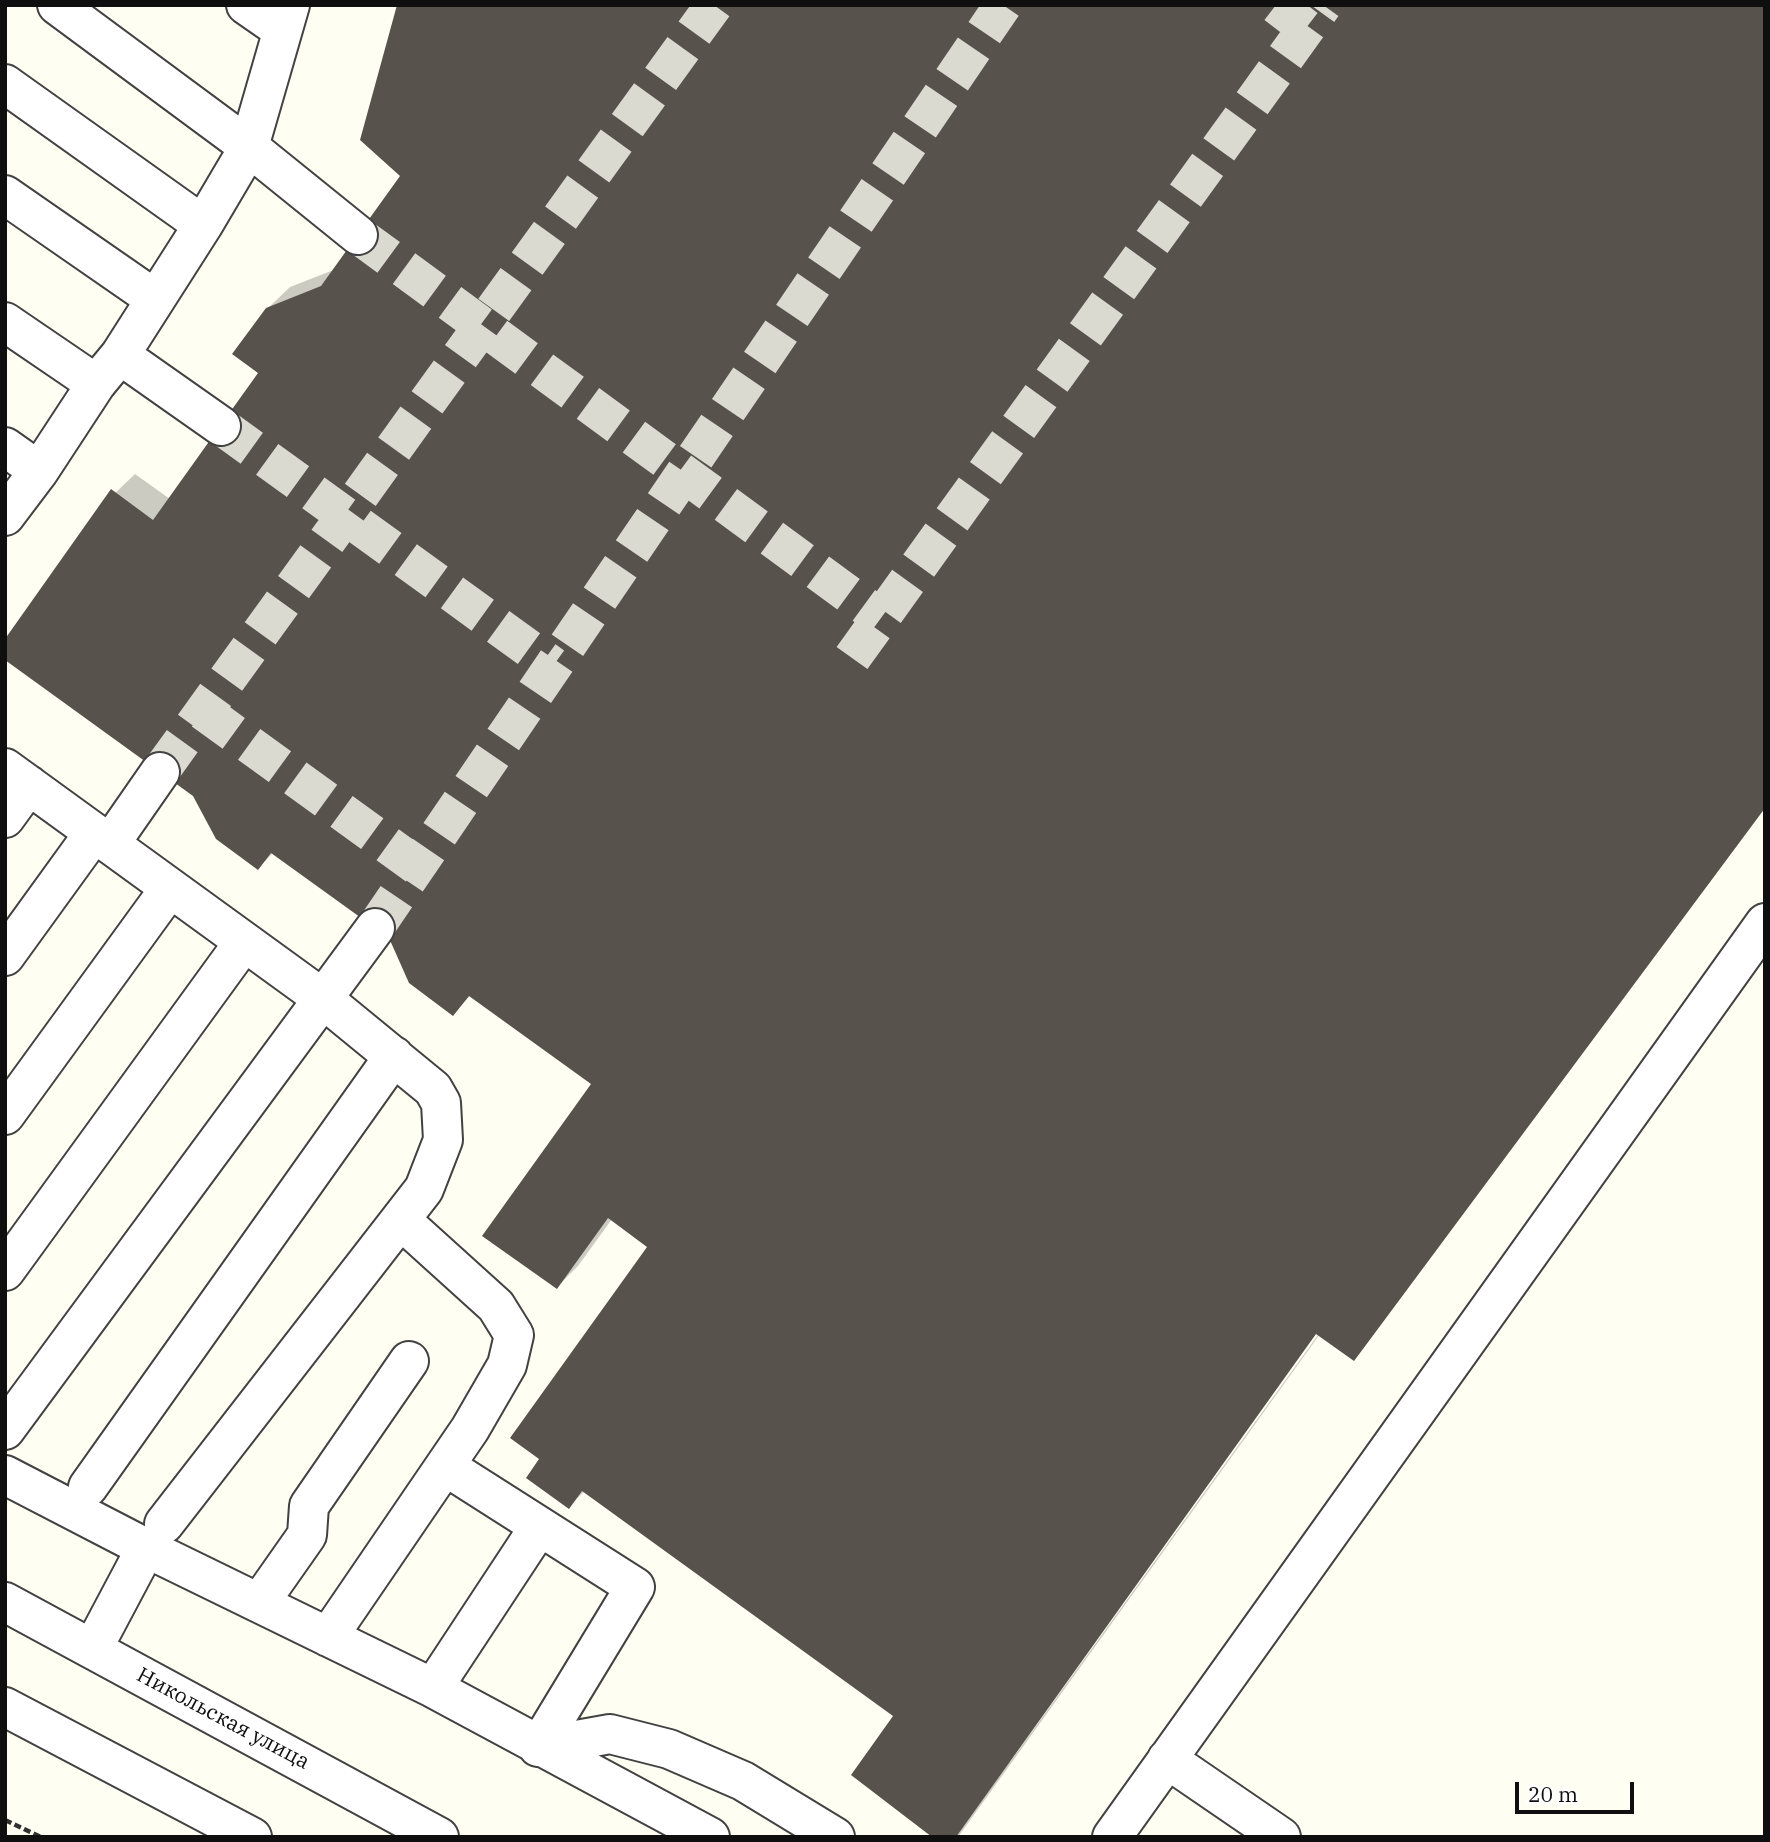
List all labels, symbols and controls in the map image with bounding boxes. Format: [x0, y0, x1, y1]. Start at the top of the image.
street label: Никольская улица [132, 1663, 314, 1775]
scale bar [1518, 1769, 1637, 1813]
text: 20 m [1528, 1780, 1578, 1808]

